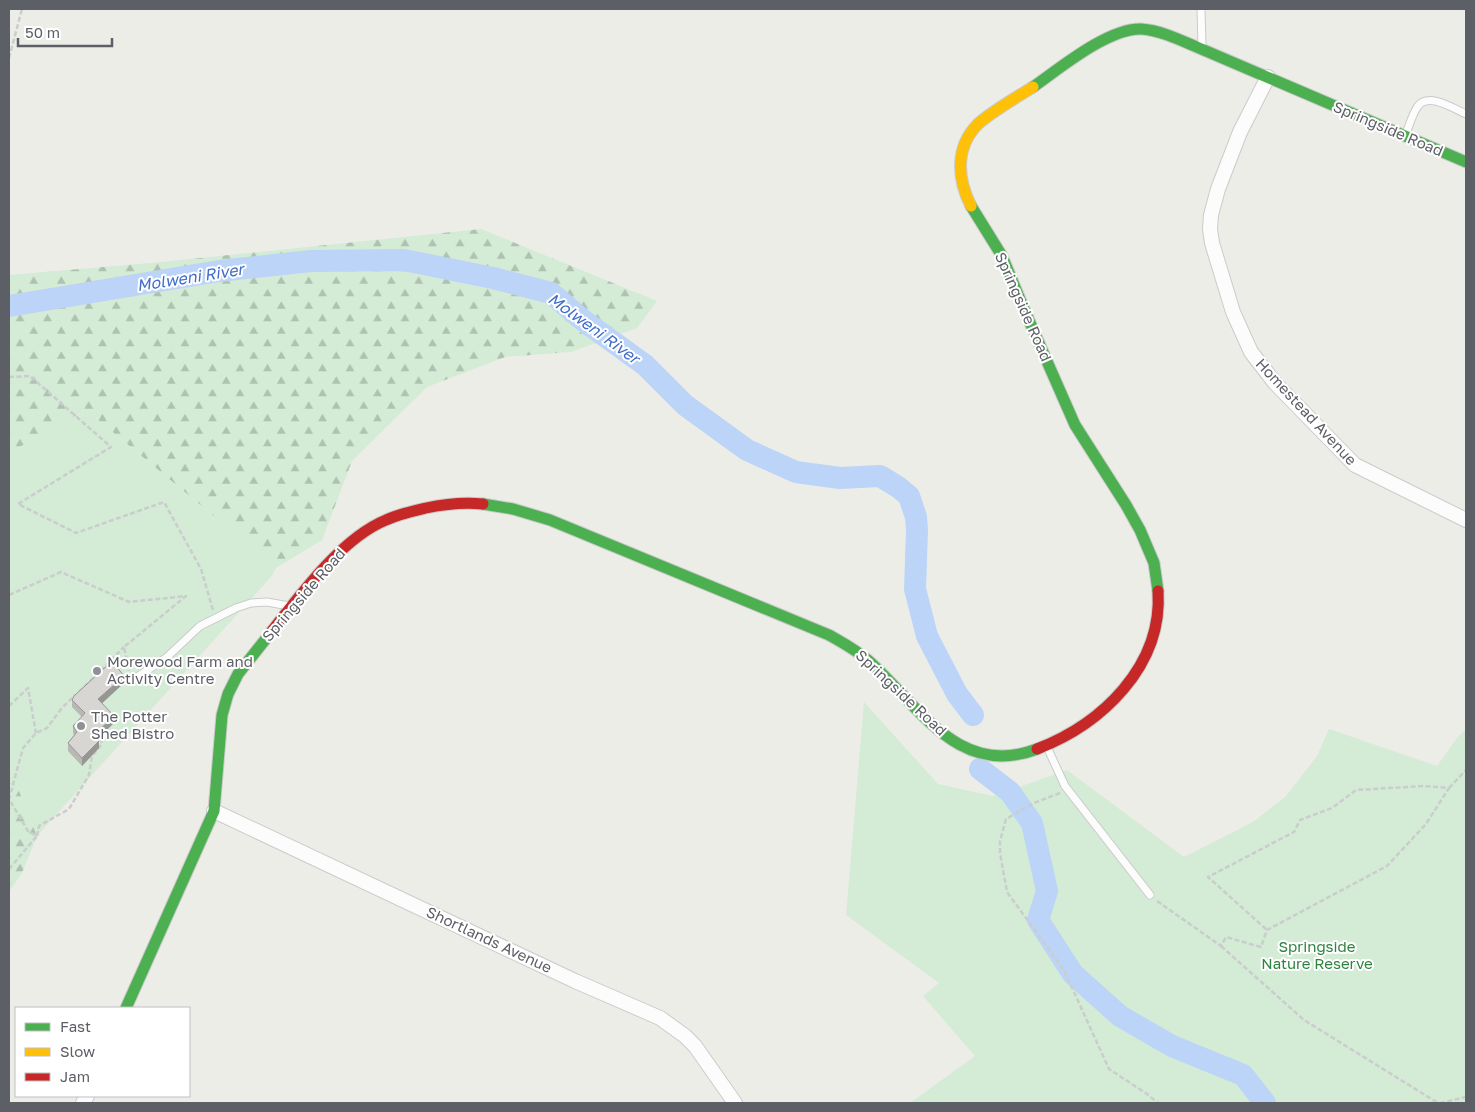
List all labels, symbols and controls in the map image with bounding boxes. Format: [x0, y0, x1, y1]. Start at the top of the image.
scale bar [18, 15, 111, 47]
text: 50 m [25, 23, 60, 41]
street label: Springside Road [1331, 97, 1446, 159]
street label: Springside Road [992, 249, 1056, 364]
water label: Molweni River [135, 258, 248, 295]
water label: Molweni River [544, 288, 646, 369]
street label: Homestead Avenue [1253, 354, 1361, 469]
street label: Springside Road [258, 544, 349, 645]
street label: Springside Road [853, 646, 951, 739]
place label: Morewood Farm and Activity Centre [107, 652, 253, 687]
marker: Morewood Farm and Activity Centre [91, 665, 103, 677]
place label: The Potter Shed Bistro [91, 707, 174, 742]
marker: The Potter Shed Bistro [75, 720, 87, 732]
street label: Shortlands Avenue [424, 902, 555, 976]
park label: Springside Nature Reserve [1261, 937, 1373, 972]
legend [15, 1007, 190, 1097]
text: Fast [60, 1017, 91, 1035]
text: Slow [60, 1042, 95, 1060]
text: Jam [60, 1067, 90, 1085]

